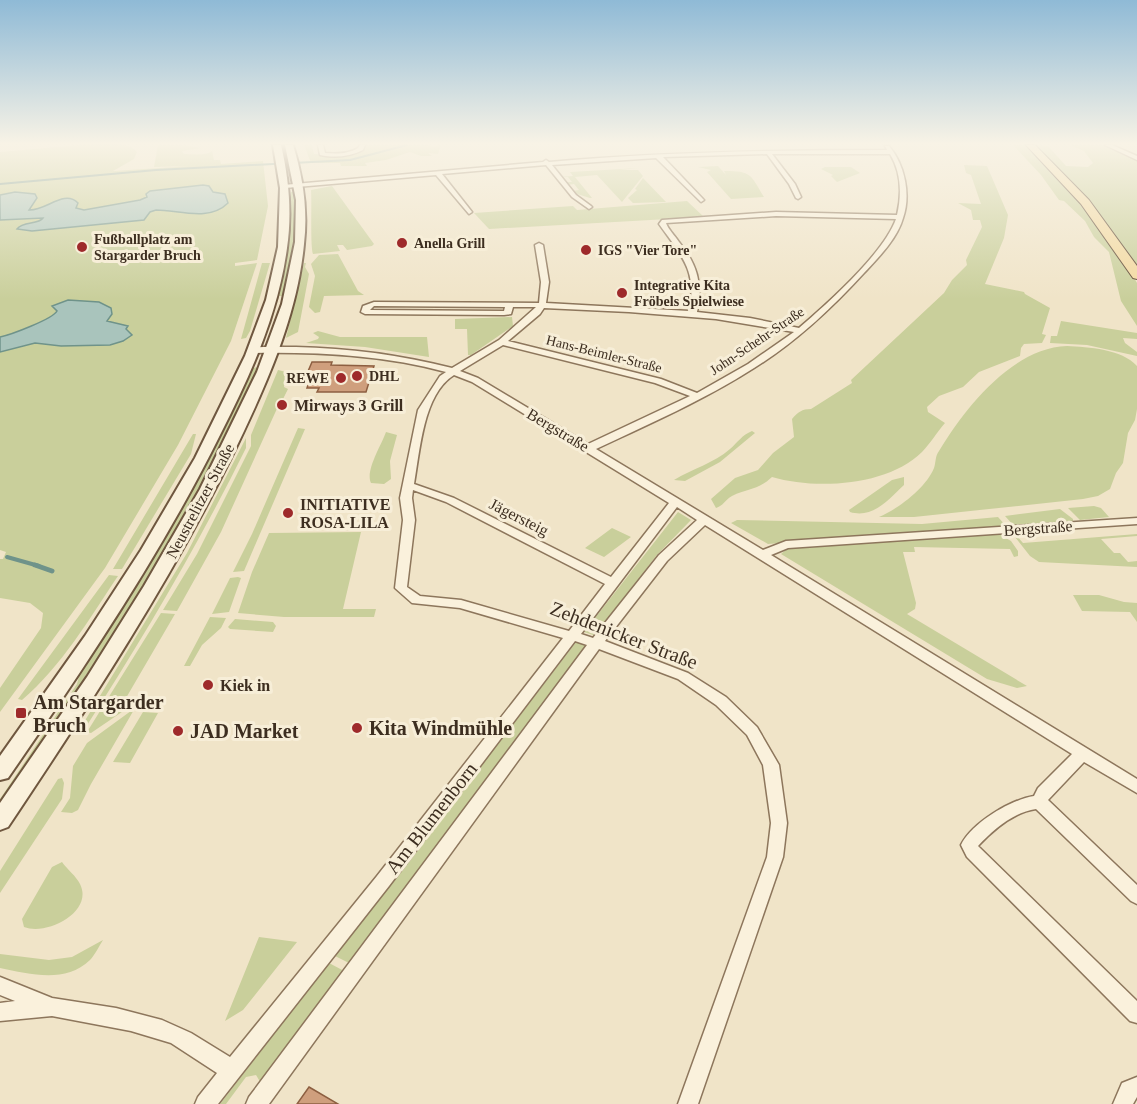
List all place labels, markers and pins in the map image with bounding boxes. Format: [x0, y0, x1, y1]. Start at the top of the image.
place label: Fußballplatz am Stargarder Bruch [94, 232, 201, 263]
marker: Anella Grill [395, 236, 409, 250]
place label: Anella Grill [414, 236, 485, 251]
marker: Fußballplatz am Stargarder Bruch [75, 240, 89, 254]
marker: IGS "Vier Tore" [579, 243, 593, 257]
place label: IGS "Vier Tore" [598, 243, 697, 258]
place label: Integrative Kita Fröbels Spielwiese [634, 278, 744, 309]
marker: Integrative Kita Fröbels Spielwiese [615, 286, 629, 300]
marker: DHL [350, 369, 364, 383]
place label: DHL [369, 369, 399, 384]
place label: REWE [286, 371, 329, 386]
marker: REWE [334, 371, 348, 385]
place label: Mirways 3 Grill [294, 397, 404, 415]
marker: Mirways 3 Grill [275, 398, 289, 412]
place label: INITIATIVE ROSA-LILA [300, 496, 390, 531]
marker: INITIATIVE ROSA-LILA [281, 506, 295, 520]
place label: Kiek in [220, 677, 270, 694]
marker: Kiek in [201, 678, 215, 692]
place label: Am Stargarder Bruch [33, 691, 164, 736]
marker: Am Stargarder Bruch [14, 706, 28, 720]
place label: Kita Windmühle [369, 717, 512, 739]
place label: JAD Market [190, 720, 299, 742]
marker: Kita Windmühle [350, 721, 364, 735]
marker: JAD Market [171, 724, 185, 738]

